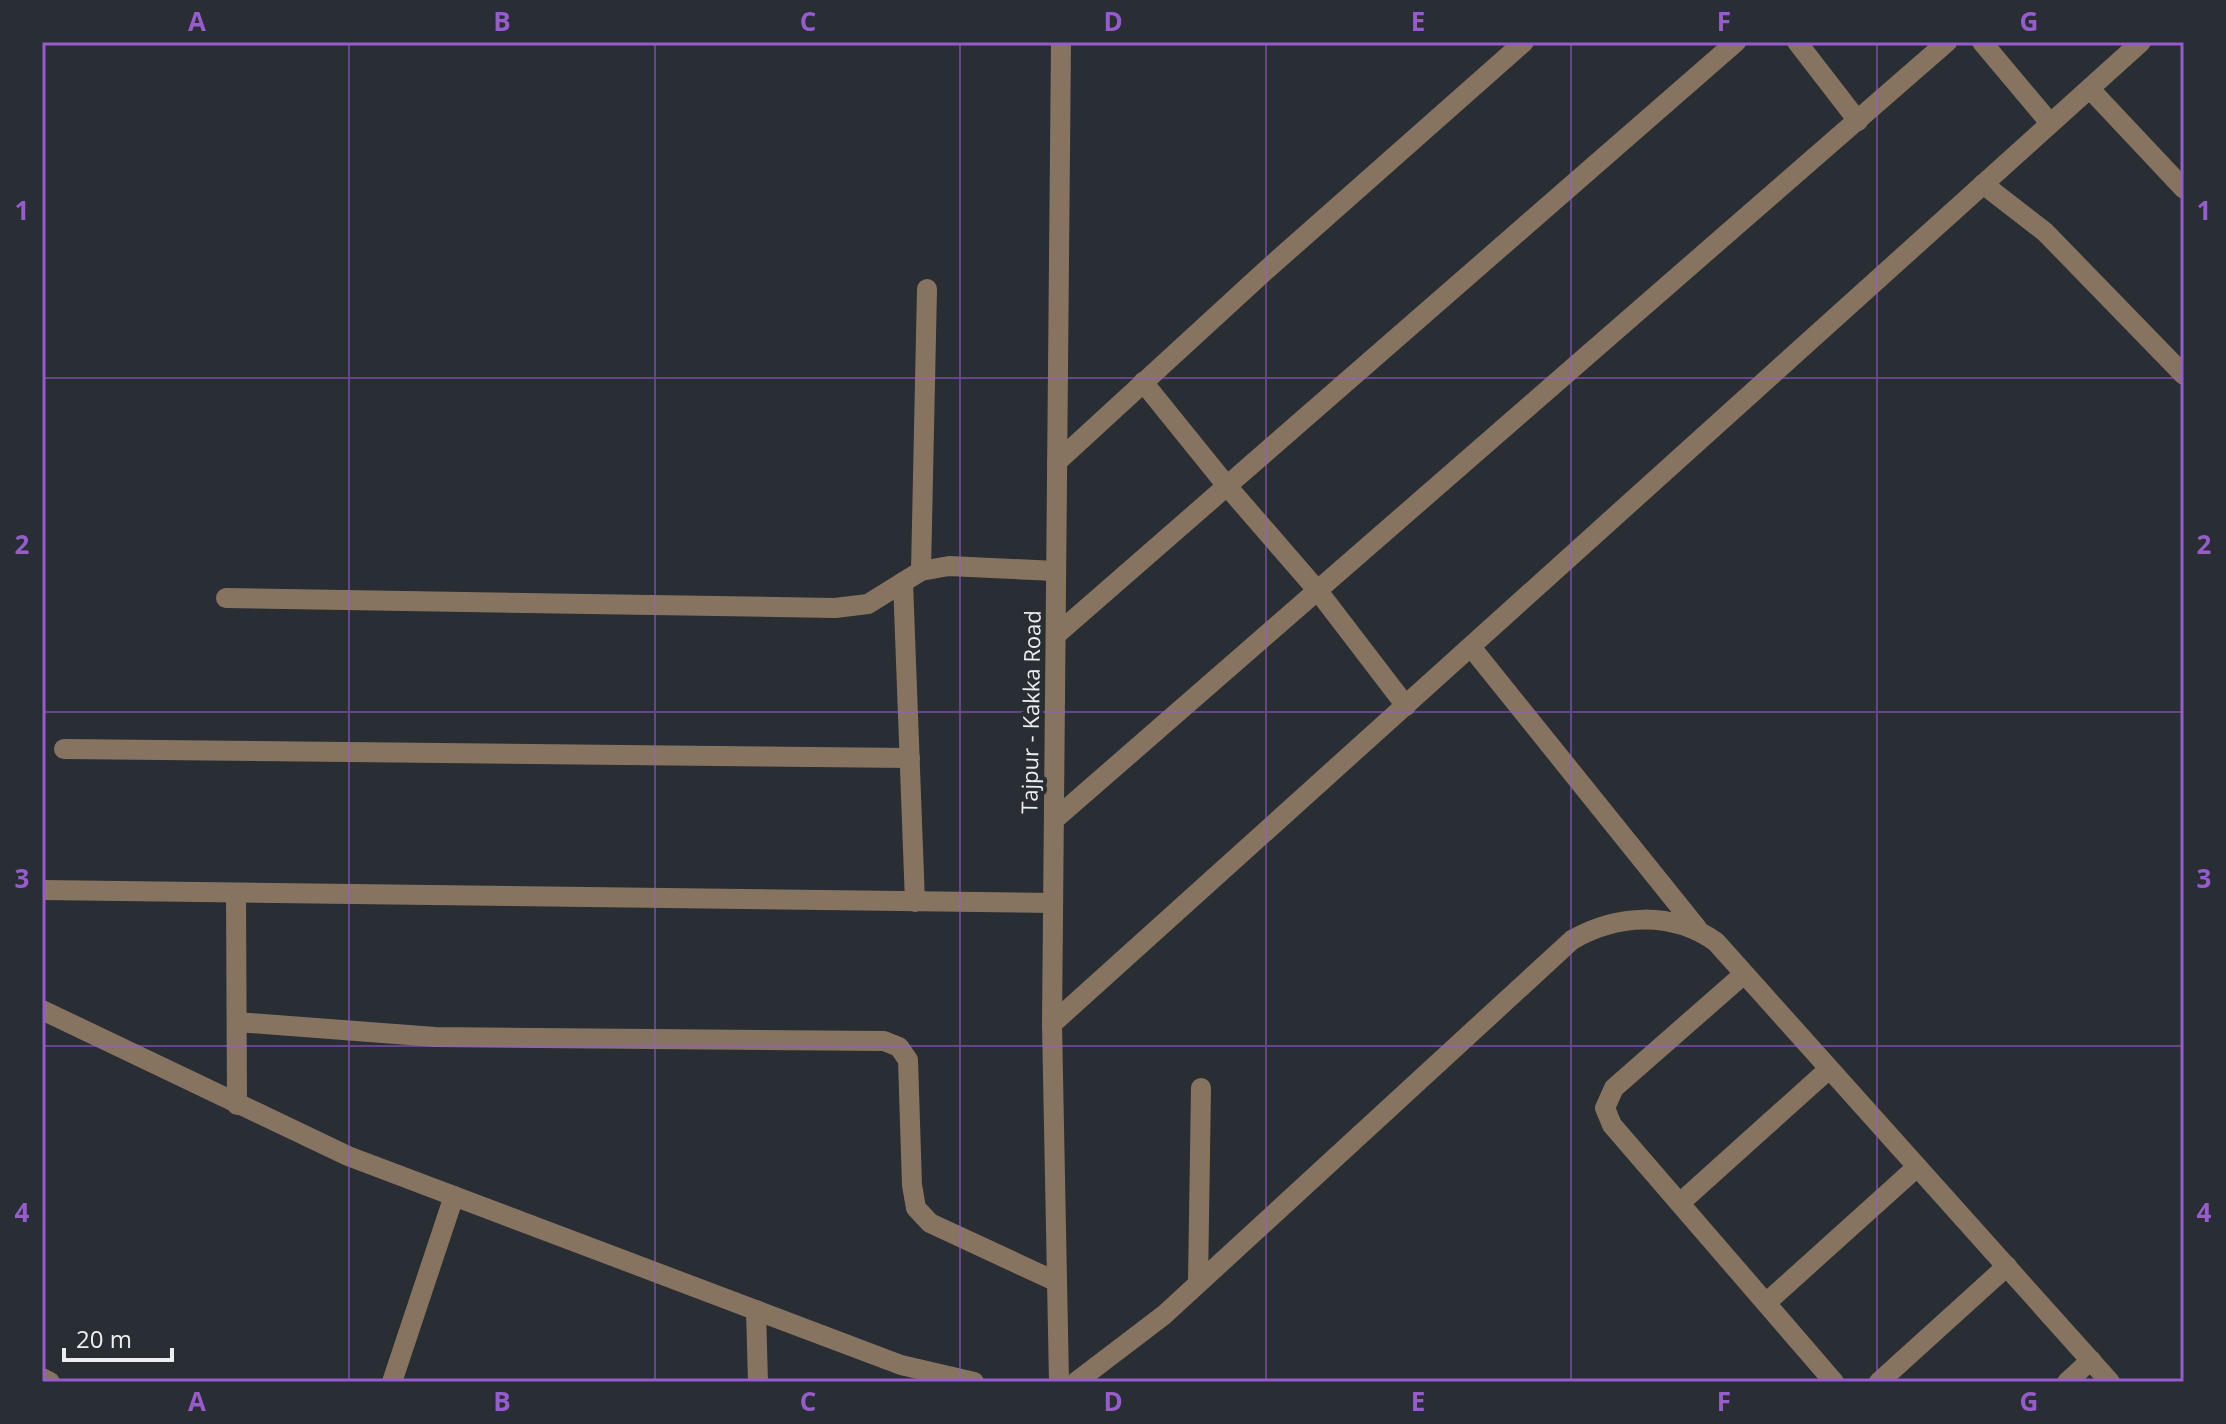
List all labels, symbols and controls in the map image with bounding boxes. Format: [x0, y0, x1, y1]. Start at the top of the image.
text: A [188, 3, 206, 39]
text: B [493, 3, 511, 39]
text: C [800, 3, 816, 39]
text: D [1103, 3, 1123, 39]
text: E [1411, 3, 1425, 39]
text: F [1717, 3, 1731, 39]
text: G [2020, 3, 2038, 39]
text: 1 [15, 192, 29, 228]
text: 1 [2197, 192, 2211, 228]
text: 2 [15, 526, 30, 562]
text: 2 [2197, 526, 2212, 562]
street label: Tajpur - Kakka Road [1013, 610, 1047, 814]
text: 3 [15, 860, 29, 896]
text: 3 [2197, 860, 2211, 896]
text: 4 [15, 1194, 30, 1230]
text: 4 [2197, 1194, 2212, 1230]
scale bar [64, 1312, 172, 1362]
text: 20 m [76, 1322, 132, 1355]
text: A [188, 1383, 206, 1419]
text: B [493, 1383, 511, 1419]
text: C [800, 1383, 816, 1419]
text: D [1103, 1383, 1123, 1419]
text: E [1411, 1383, 1425, 1419]
text: F [1717, 1383, 1731, 1419]
text: G [2020, 1383, 2038, 1419]

